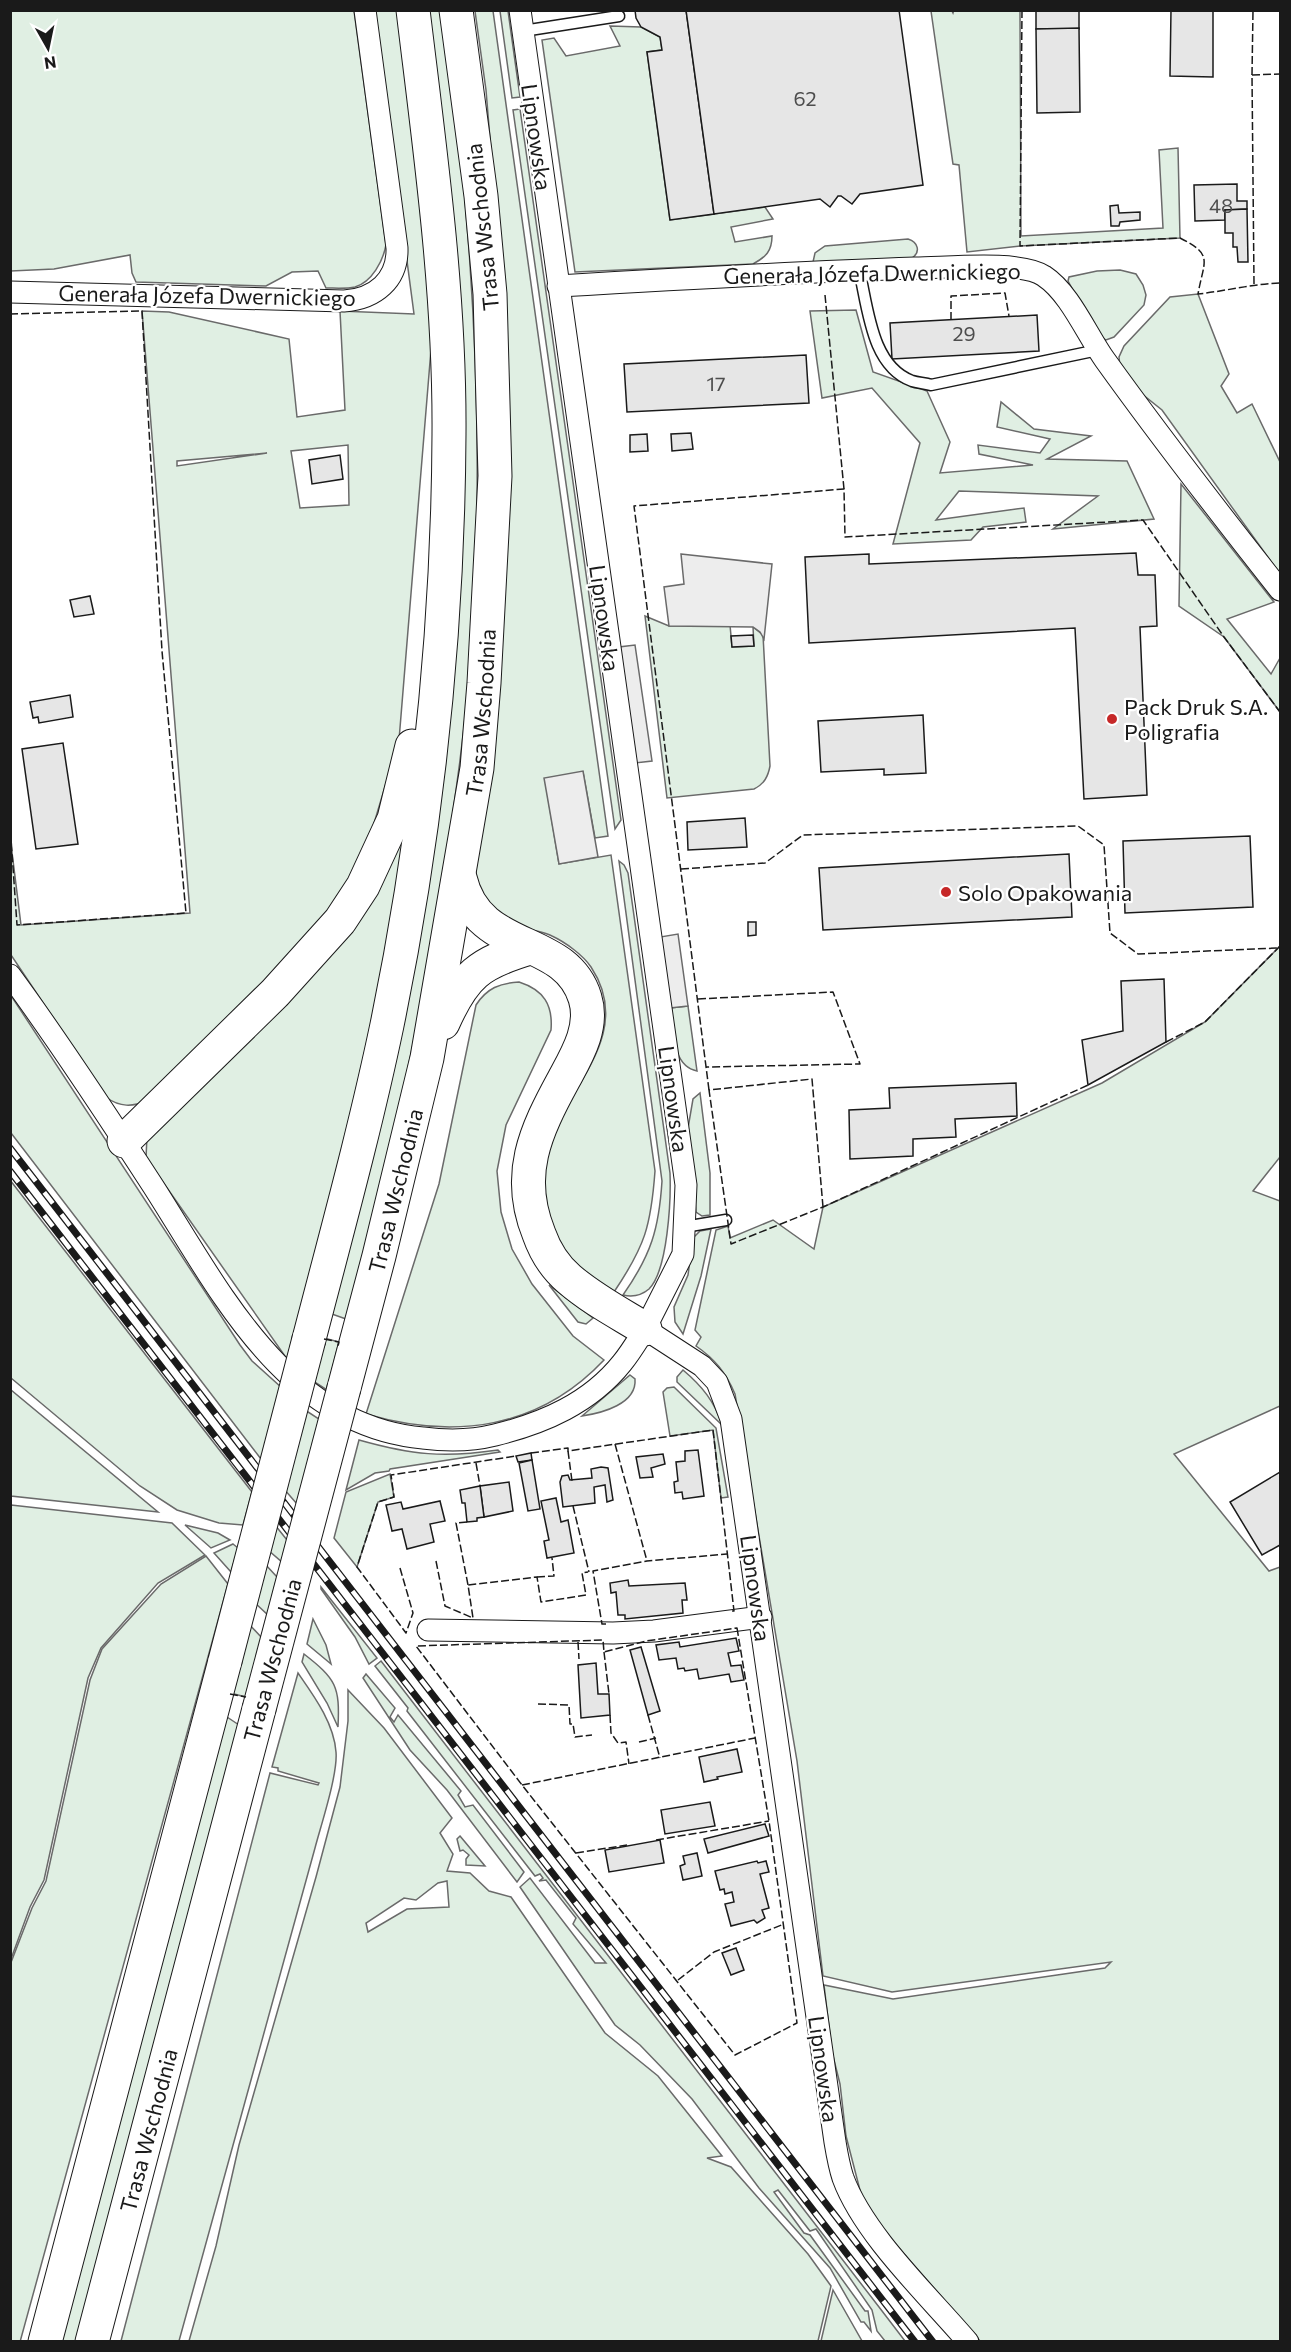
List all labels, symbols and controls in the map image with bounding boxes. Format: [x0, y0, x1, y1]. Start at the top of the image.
north arrow [18, 18, 78, 78]
text: N [43, 53, 58, 74]
street label: Lipnowska [516, 82, 558, 192]
house number: 62 [793, 86, 817, 110]
street label: Trasa Wschodnia [460, 142, 504, 312]
house number: 48 [1209, 193, 1233, 217]
street label: Generała Józefa Dwernickiego [723, 257, 1021, 289]
street label: Generała Józefa Dwernickiego [58, 279, 356, 311]
house number: 29 [952, 321, 976, 345]
house number: 17 [706, 371, 726, 395]
street label: Lipnowska [584, 563, 626, 673]
street label: Trasa Wschodnia [459, 628, 500, 799]
place label: Pack Druk S.A. Poligrafia [1124, 693, 1268, 745]
marker: Pack Druk S.A. Poligrafia [1105, 712, 1119, 726]
place label: Solo Opakowania [958, 879, 1132, 906]
marker: Solo Opakowania [939, 885, 953, 899]
street label: Lipnowska [653, 1044, 695, 1154]
street label: Trasa Wschodnia [362, 1106, 428, 1276]
street label: Lipnowska [735, 1533, 777, 1643]
street label: Trasa Wschodnia [237, 1575, 307, 1745]
street label: Lipnowska [803, 2014, 845, 2124]
street label: Trasa Wschodnia [113, 2045, 182, 2215]

